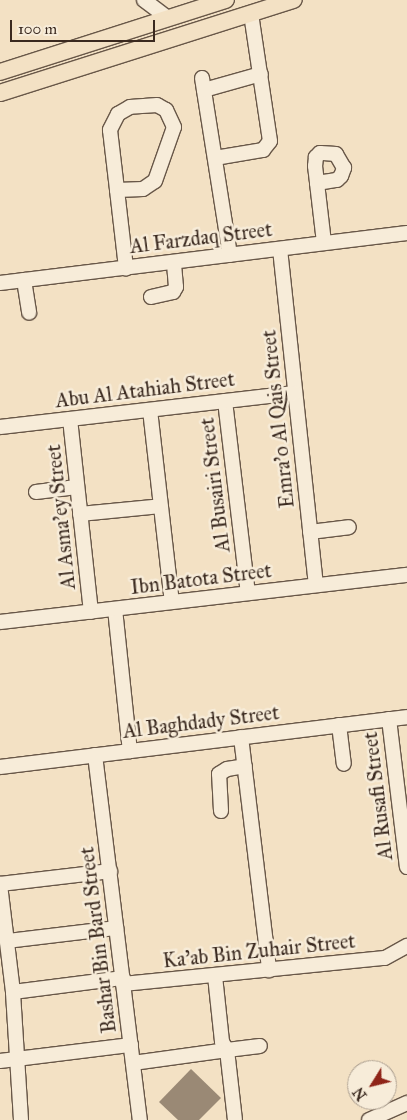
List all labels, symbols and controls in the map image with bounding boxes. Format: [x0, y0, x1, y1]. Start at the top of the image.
scale bar [12, 10, 158, 42]
text: 100 m [18, 20, 57, 38]
street label: Al Farzdaq Street [129, 217, 273, 259]
street label: Emra'o Al Qais Street [257, 329, 299, 509]
street label: Abu Al Atahiah Street [54, 367, 236, 413]
street label: Al Busairi Street [195, 416, 235, 554]
street label: Al Asma'ey Street [41, 443, 81, 591]
street label: Ibn Batota Street [129, 558, 273, 600]
street label: Al Baghdady Street [122, 701, 280, 743]
street label: Al Rusafi Street [358, 730, 398, 862]
street label: Bashar Bin Bard Street [75, 846, 121, 1034]
street label: Ka'ab Bin Zuhair Street [162, 929, 356, 973]
north arrow [347, 1060, 397, 1110]
text: N [350, 1084, 371, 1103]

